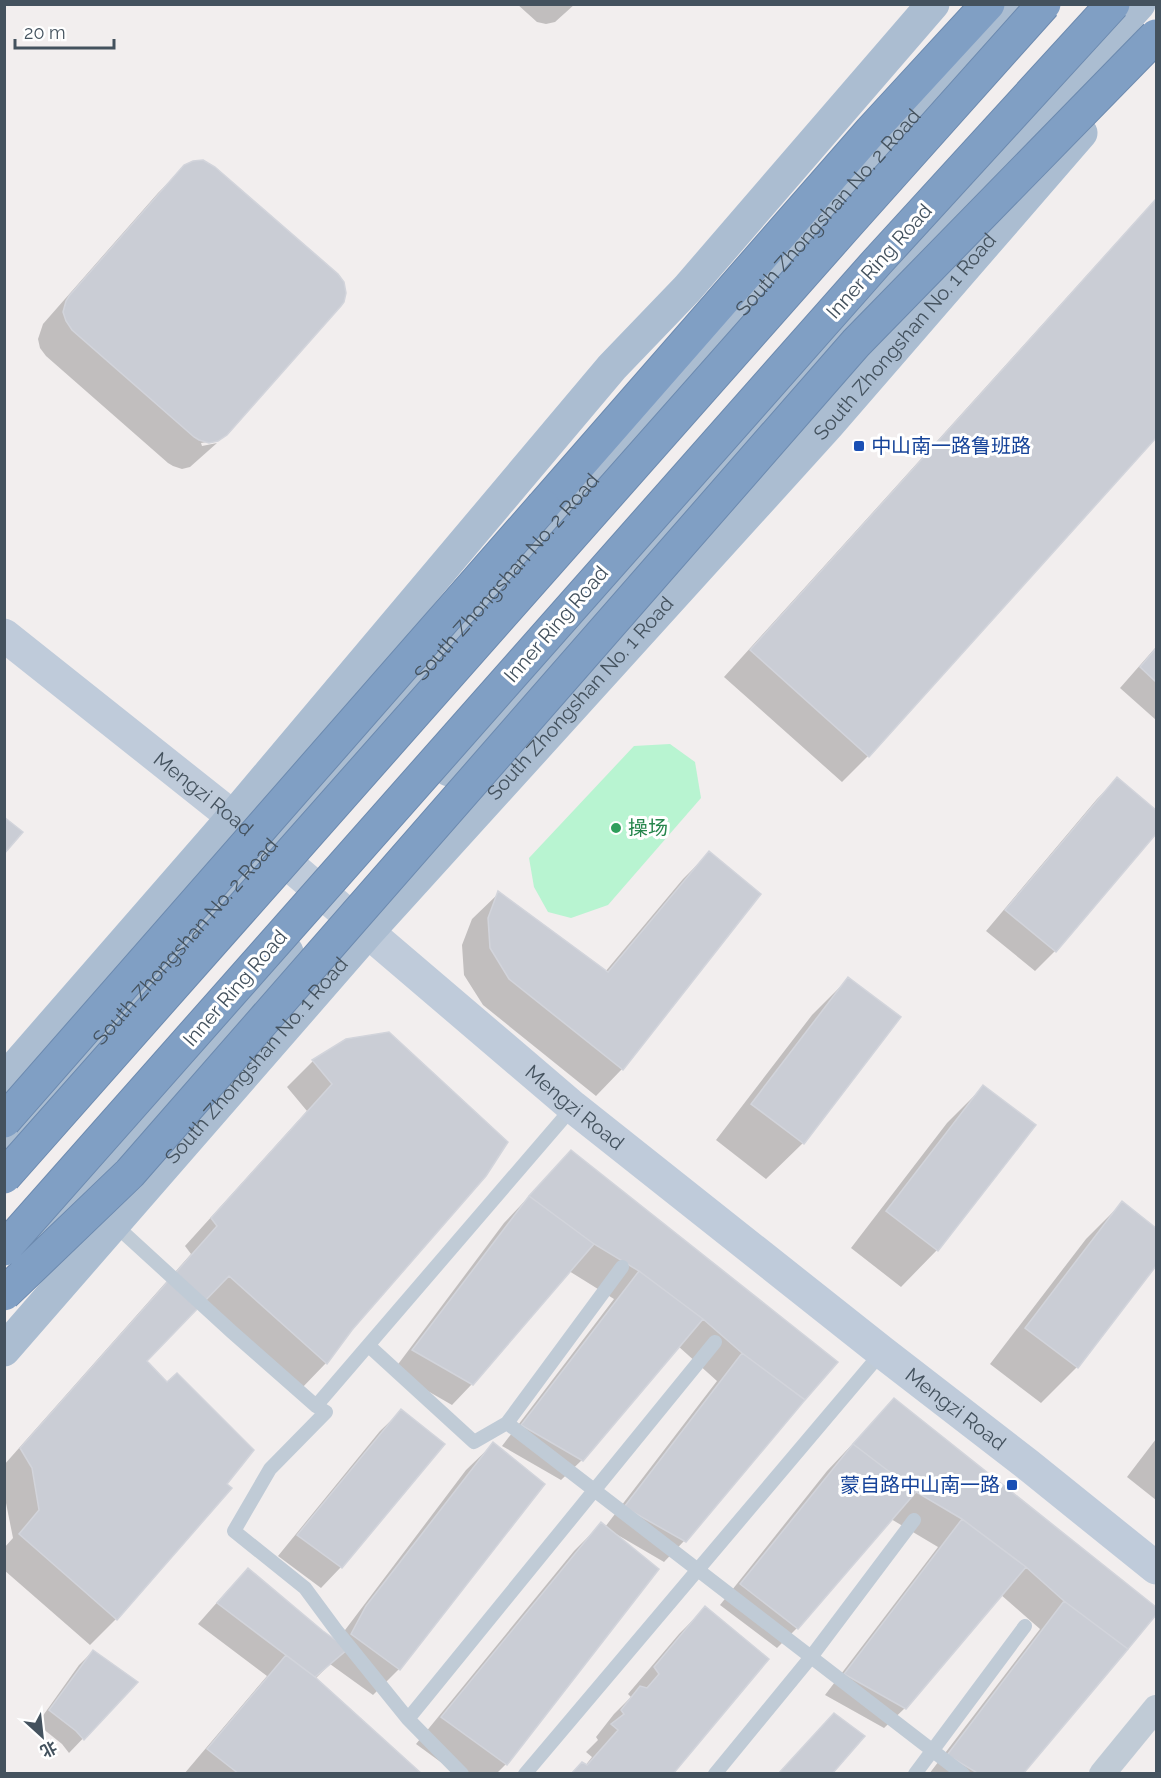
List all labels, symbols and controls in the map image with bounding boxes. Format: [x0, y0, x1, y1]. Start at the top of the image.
scale bar [15, 12, 114, 50]
text: 20 m [24, 22, 66, 43]
street label: South Zhongshan No. 2 Road [730, 104, 925, 321]
street label: Inner Ring Road [821, 199, 937, 323]
street label: South Zhongshan No. 1 Road [808, 228, 1001, 445]
place label: 中山南一路鲁班路 [871, 434, 1031, 458]
marker: 中山南一路鲁班路 [852, 439, 866, 453]
street label: South Zhongshan No. 2 Road [409, 468, 604, 685]
street label: Inner Ring Road [499, 561, 613, 687]
street label: South Zhongshan No. 1 Road [482, 592, 678, 805]
street label: Mengzi Road [149, 747, 258, 841]
place label: 操场 [628, 816, 668, 840]
marker: 操场 [609, 821, 623, 835]
street label: South Zhongshan No. 2 Road [88, 833, 283, 1050]
street label: Inner Ring Road [178, 925, 292, 1051]
street label: South Zhongshan No. 1 Road [160, 952, 353, 1169]
street label: Mengzi Road [521, 1060, 629, 1155]
street label: Mengzi Road [901, 1363, 1011, 1455]
place label: 蒙自路中山南一路 [840, 1473, 1000, 1497]
marker: 蒙自路中山南一路 [1005, 1478, 1019, 1492]
north arrow [12, 1706, 72, 1766]
text: 北 [37, 1737, 60, 1761]

